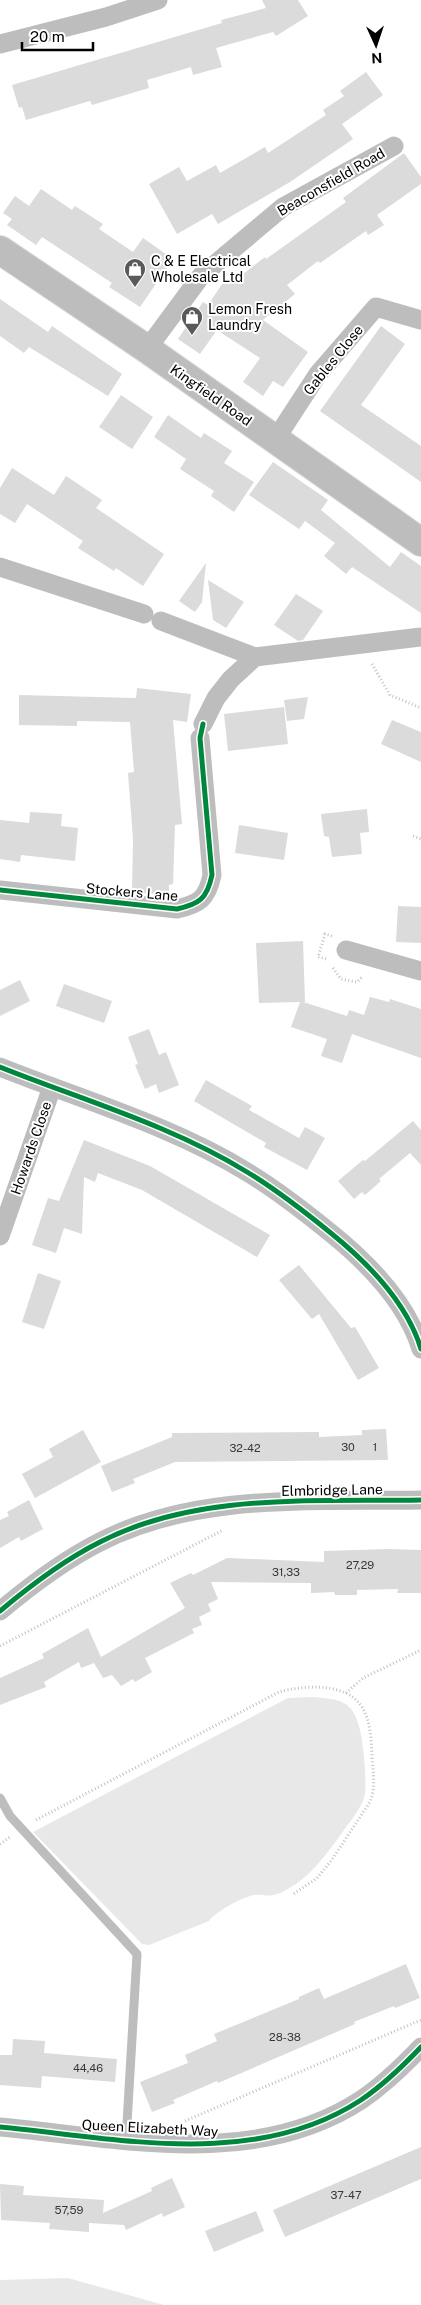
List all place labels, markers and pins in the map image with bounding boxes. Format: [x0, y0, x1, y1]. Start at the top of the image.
place label: C & E Electrical Wholesale Ltd [151, 253, 251, 285]
shop icon: C & E Electrical Wholesale Ltd [123, 257, 147, 288]
place label: Lemon Fresh Laundry [208, 301, 292, 333]
shop icon: Lemon Fresh Laundry [180, 305, 204, 336]

